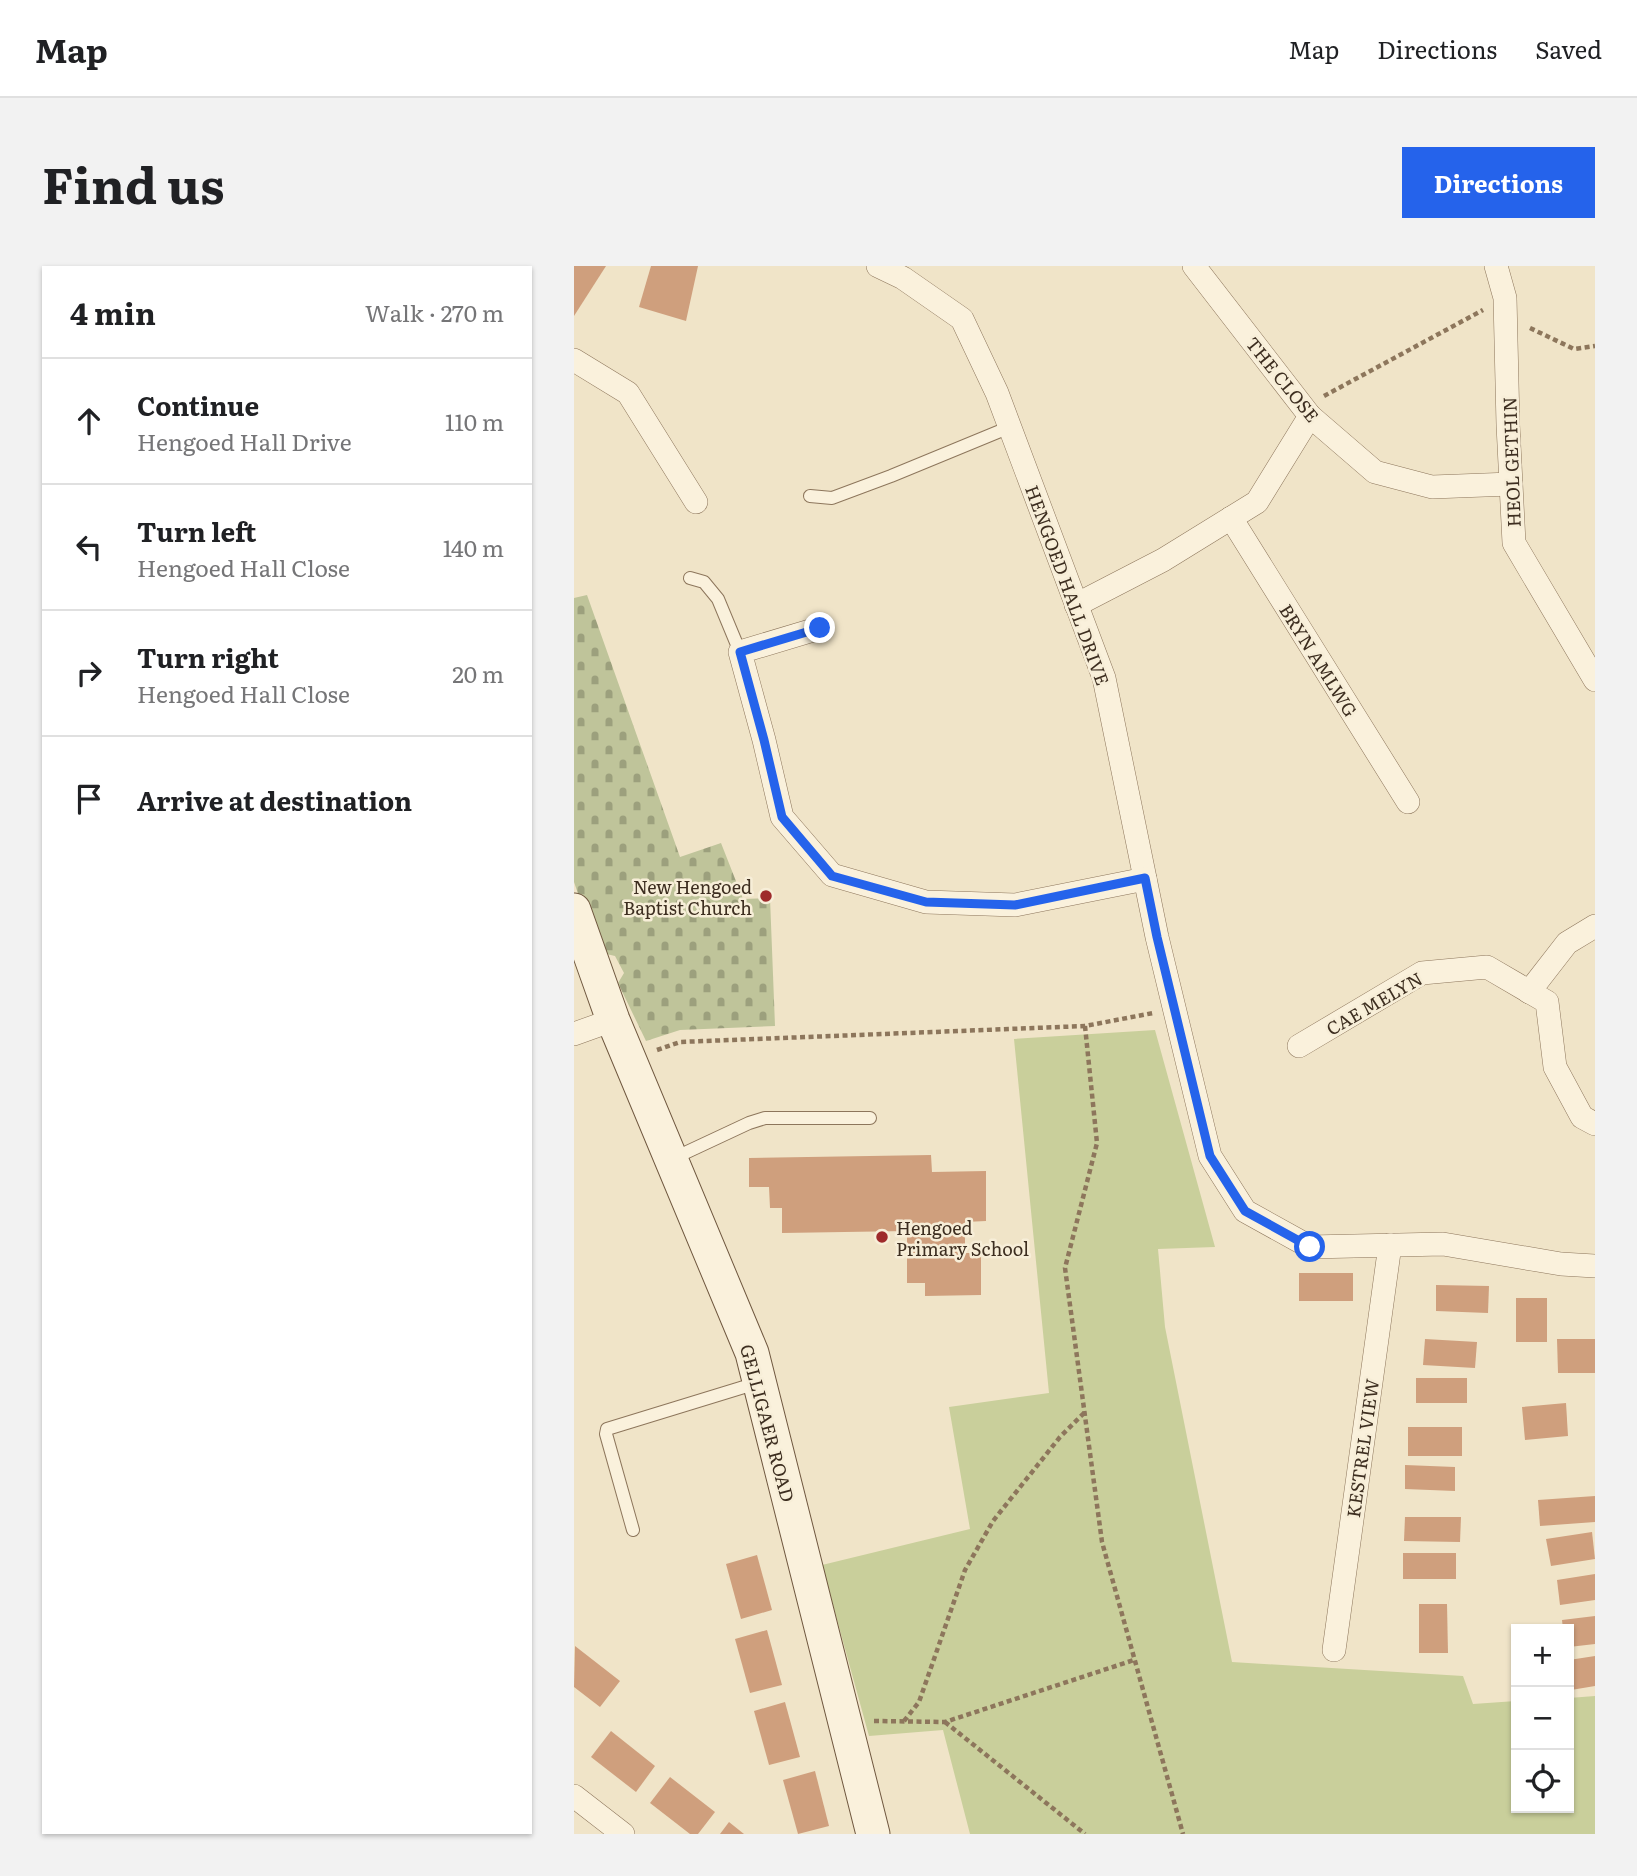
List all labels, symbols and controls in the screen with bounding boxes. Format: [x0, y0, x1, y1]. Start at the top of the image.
text: Map [35, 24, 108, 73]
text: Map [1288, 31, 1339, 66]
text: Directions [1377, 31, 1497, 66]
text: Saved [1535, 31, 1602, 66]
text: Find us [42, 146, 225, 219]
button: Directions [1402, 147, 1595, 218]
text: 4 min [70, 290, 156, 334]
text: Walk · 270 m [365, 295, 504, 329]
street label: THE CLOSE [1240, 330, 1326, 428]
text: Continue [137, 385, 259, 424]
street label: HEOL GETHIN [1495, 396, 1527, 528]
icon: ahead [70, 402, 108, 440]
text: 110 m [445, 404, 504, 438]
text: Hengoed Hall Drive [137, 424, 352, 458]
street label: HENGOED HALL DRIVE [1019, 481, 1117, 689]
text: Turn left [137, 511, 256, 550]
icon: left [70, 528, 108, 566]
text: 140 m [443, 530, 504, 564]
text: Hengoed Hall Close [137, 550, 350, 584]
street label: BRYN AMLWG [1273, 598, 1365, 722]
route end [804, 612, 835, 643]
text: Turn right [137, 637, 279, 676]
icon: right [70, 654, 108, 692]
text: 20 m [452, 656, 504, 690]
text: Hengoed Hall Close [137, 676, 350, 710]
icon: arrive [70, 780, 108, 818]
text: Arrive at destination [137, 780, 412, 819]
place label: New Hengoed Baptist Church [623, 873, 752, 921]
marker: New Hengoed Baptist Church [758, 888, 774, 904]
street label: CAE MELYN [1321, 964, 1427, 1042]
place label: Hengoed Primary School [896, 1214, 1029, 1262]
marker: Hengoed Primary School [874, 1229, 890, 1245]
route start [1294, 1231, 1325, 1262]
street label: GELLIGAER ROAD [734, 1341, 802, 1505]
street label: KESTREL VIEW [1339, 1376, 1385, 1519]
map controls [1511, 1624, 1574, 1813]
button: + [1511, 1624, 1574, 1687]
button: − [1511, 1687, 1574, 1750]
button: locate [1511, 1750, 1574, 1813]

